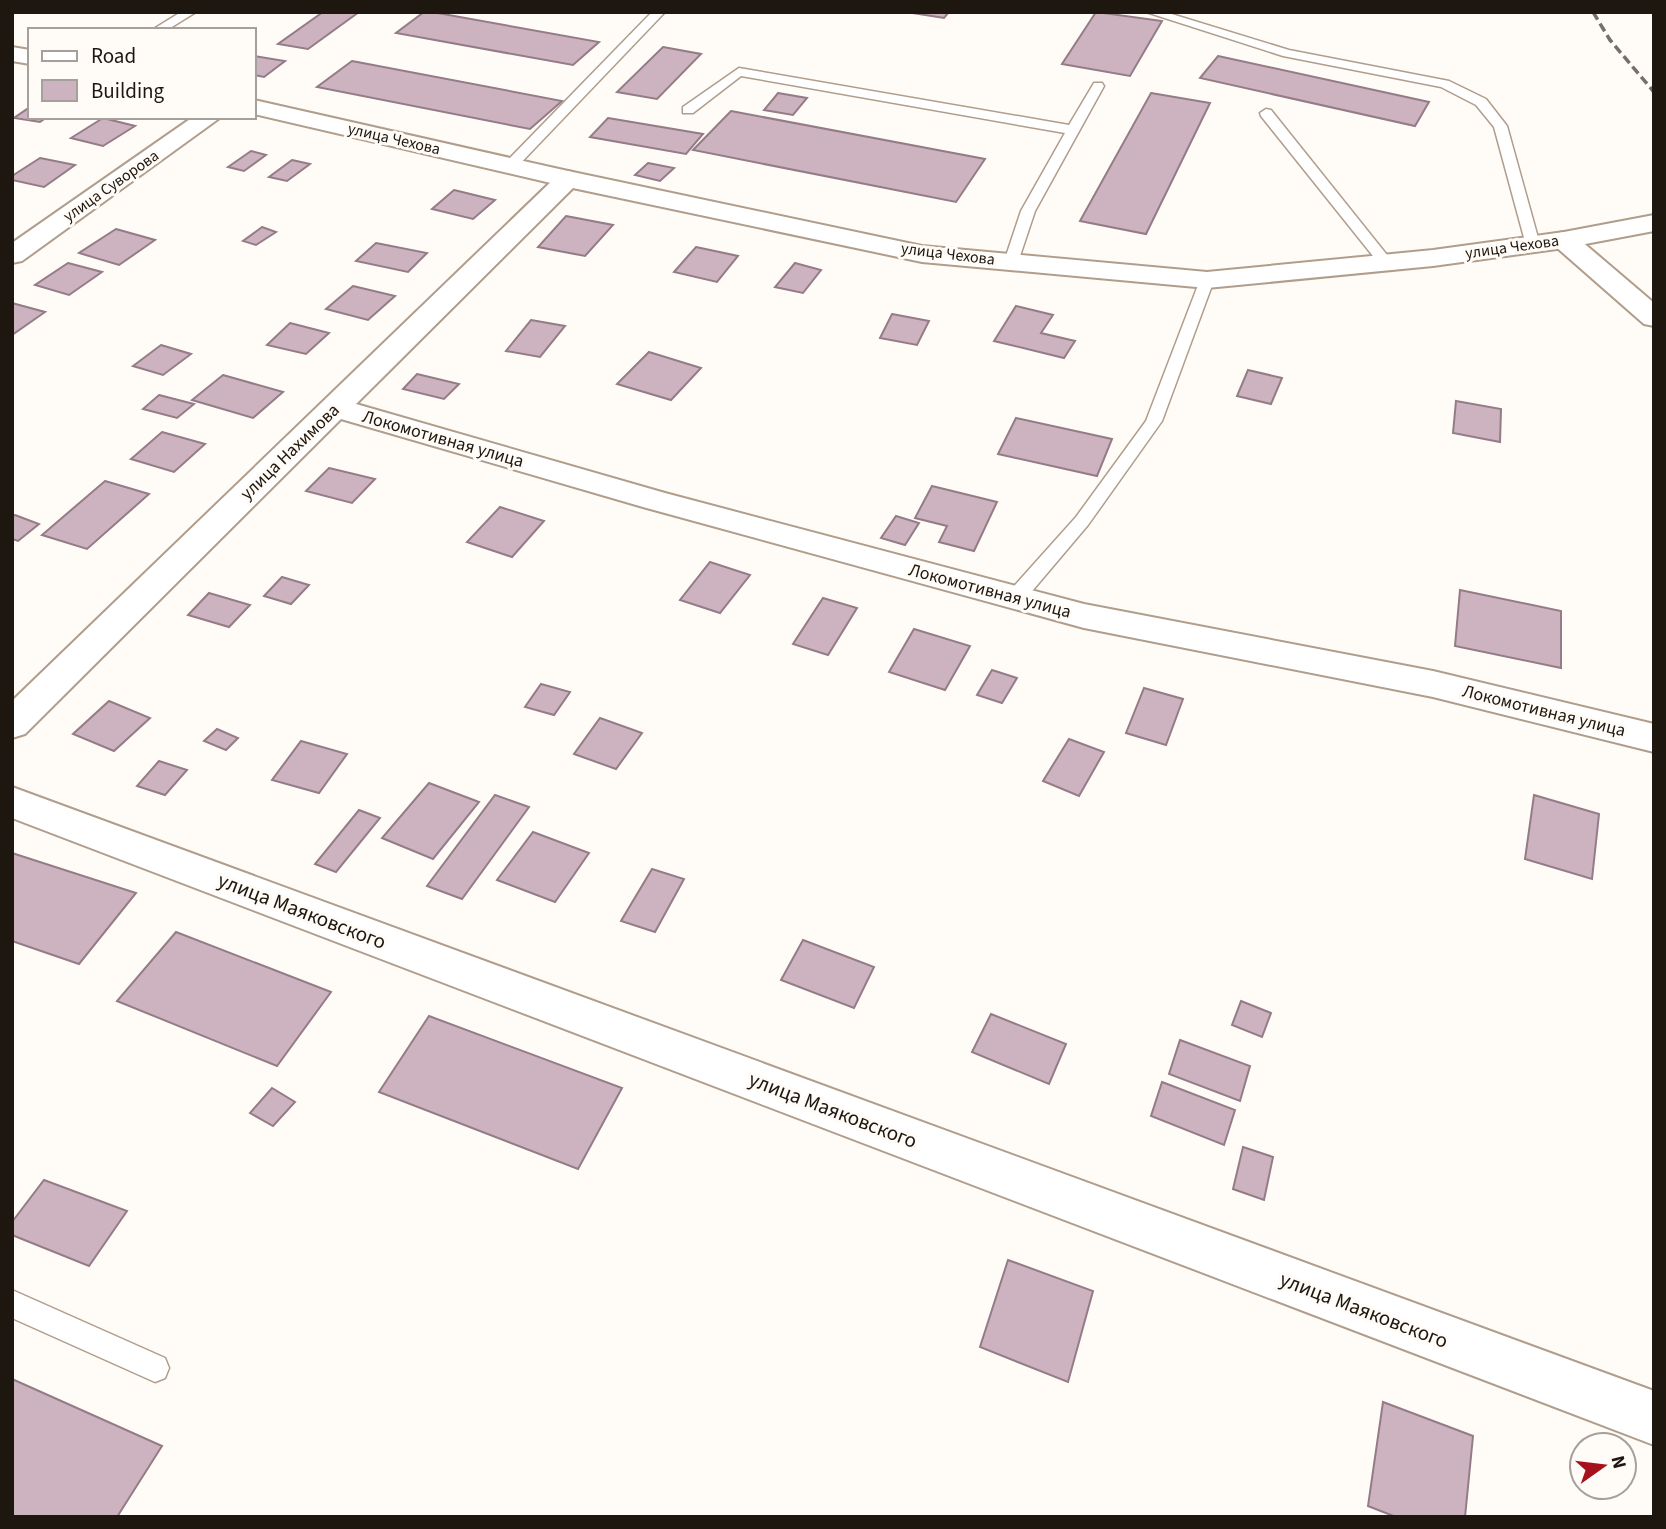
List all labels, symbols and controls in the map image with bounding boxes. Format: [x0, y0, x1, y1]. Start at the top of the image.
legend [28, 28, 256, 119]
text: Road [91, 41, 136, 71]
text: Building [91, 76, 165, 106]
street label: улица Чехова [346, 118, 442, 160]
street label: улица Суворова [59, 145, 163, 227]
street label: улица Чехова [1464, 230, 1560, 264]
street label: улица Чехова [900, 237, 996, 271]
street label: улица Нахимова [235, 398, 345, 506]
street label: Локомотивная улица [359, 404, 527, 474]
street label: Локомотивная улица [906, 557, 1074, 625]
street label: Локомотивная улица [1460, 679, 1628, 743]
street label: улица Маяковского [213, 865, 391, 957]
street label: улица Маяковского [744, 1064, 922, 1156]
street label: улица Маяковского [1275, 1264, 1453, 1356]
north arrow [1568, 1431, 1638, 1501]
text: N [1603, 1453, 1633, 1472]

